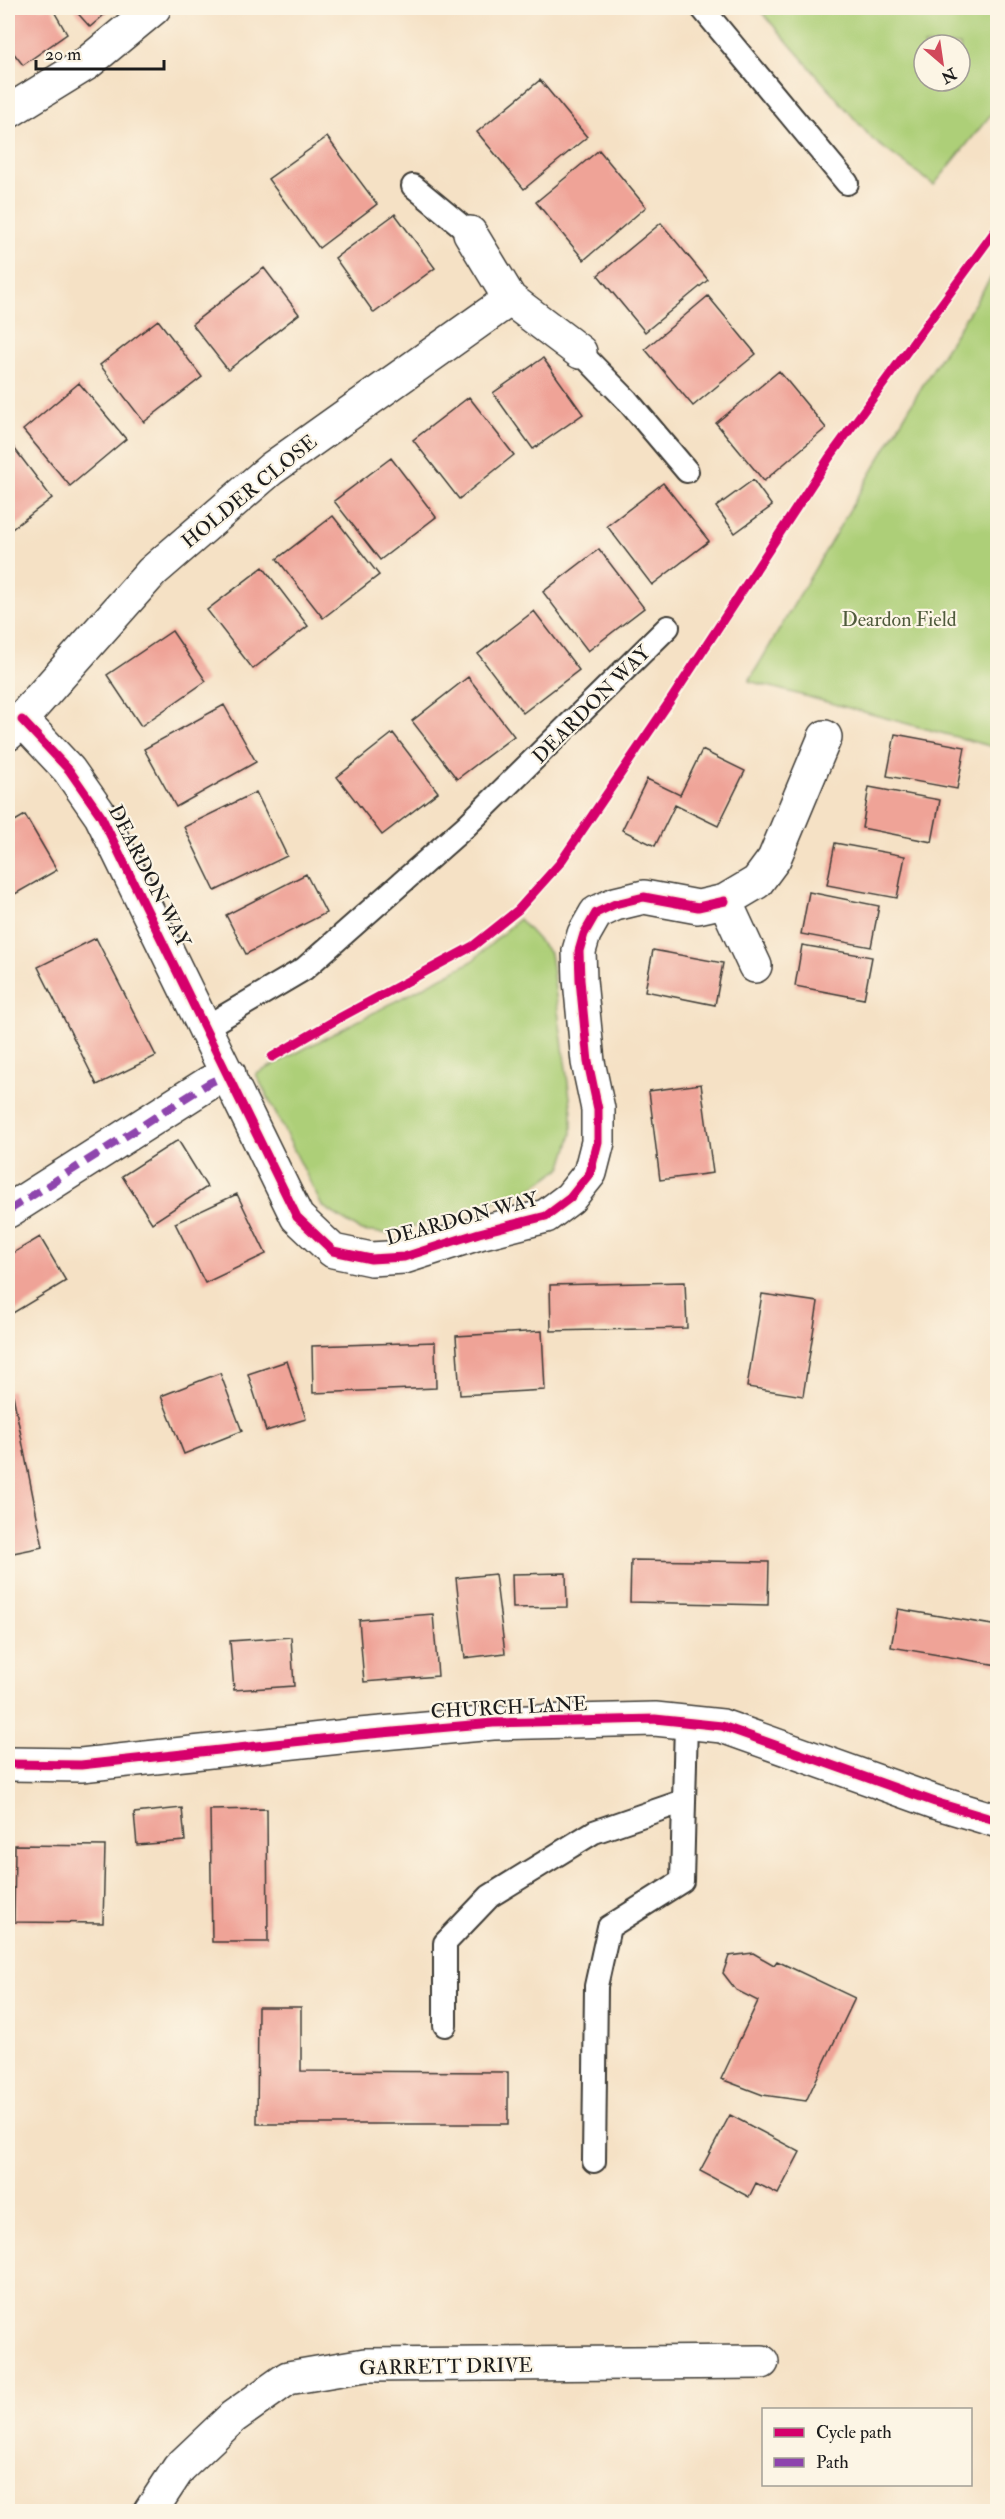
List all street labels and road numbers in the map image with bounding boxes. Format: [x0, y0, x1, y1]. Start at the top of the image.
street label: HOLDER CLOSE [177, 429, 322, 554]
street label: DEARDON WAY [527, 639, 657, 769]
street label: DEARDON WAY [103, 801, 197, 953]
street label: DEARDON WAY [383, 1186, 542, 1251]
street label: CHURCH LANE [430, 1691, 588, 1724]
street label: GARRETT DRIVE [359, 2352, 533, 2381]

